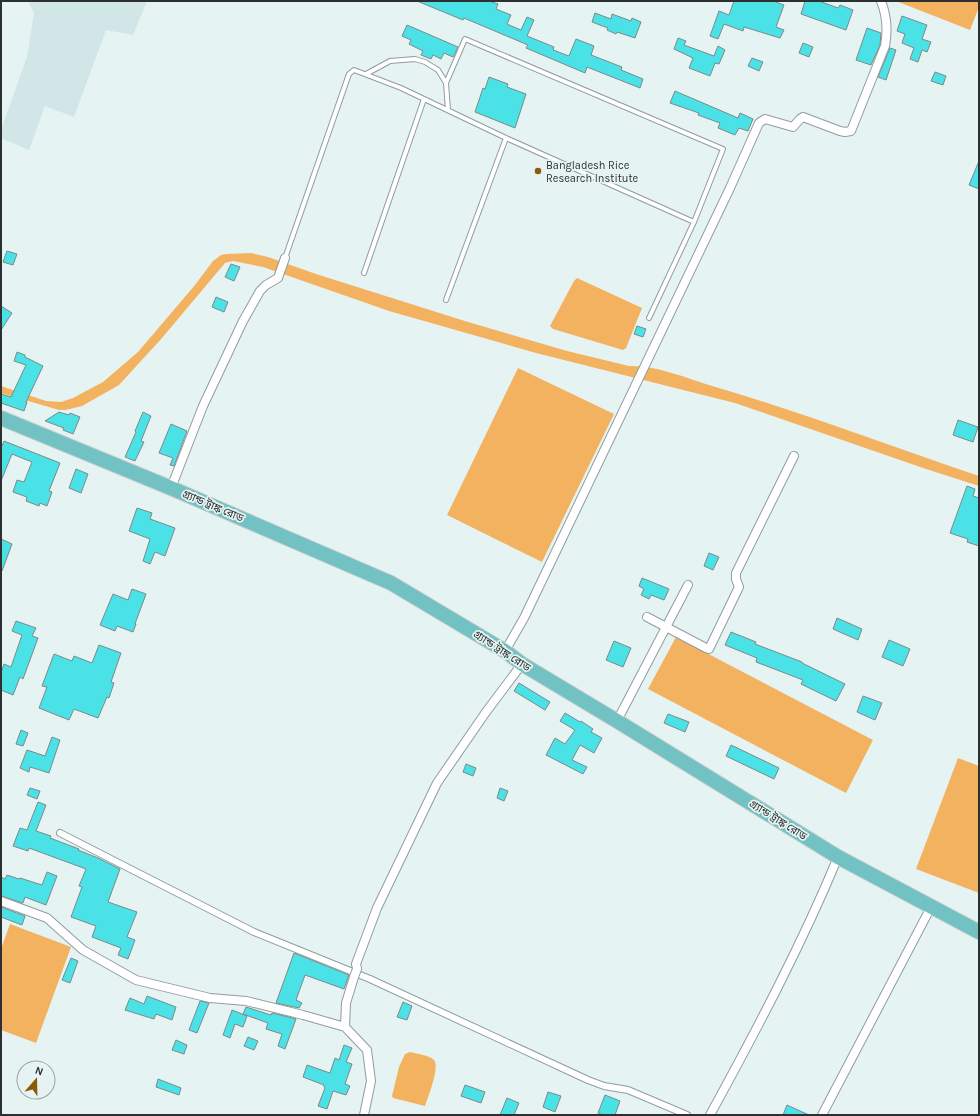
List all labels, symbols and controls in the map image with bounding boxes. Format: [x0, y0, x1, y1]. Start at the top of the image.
place label: Bangladesh Rice Research Institute [546, 159, 639, 185]
marker: Bangladesh Rice Research Institute [533, 166, 543, 176]
street label: গ্র্যান্ড ট্রাঙ্ক রোড [180, 487, 246, 525]
street label: গ্র্যান্ড ট্রাঙ্ক রোড [471, 628, 533, 674]
street label: গ্র্যান্ড ট্রাঙ্ক রোড [747, 797, 809, 843]
north arrow [16, 1060, 56, 1100]
text: N [33, 1064, 45, 1079]

